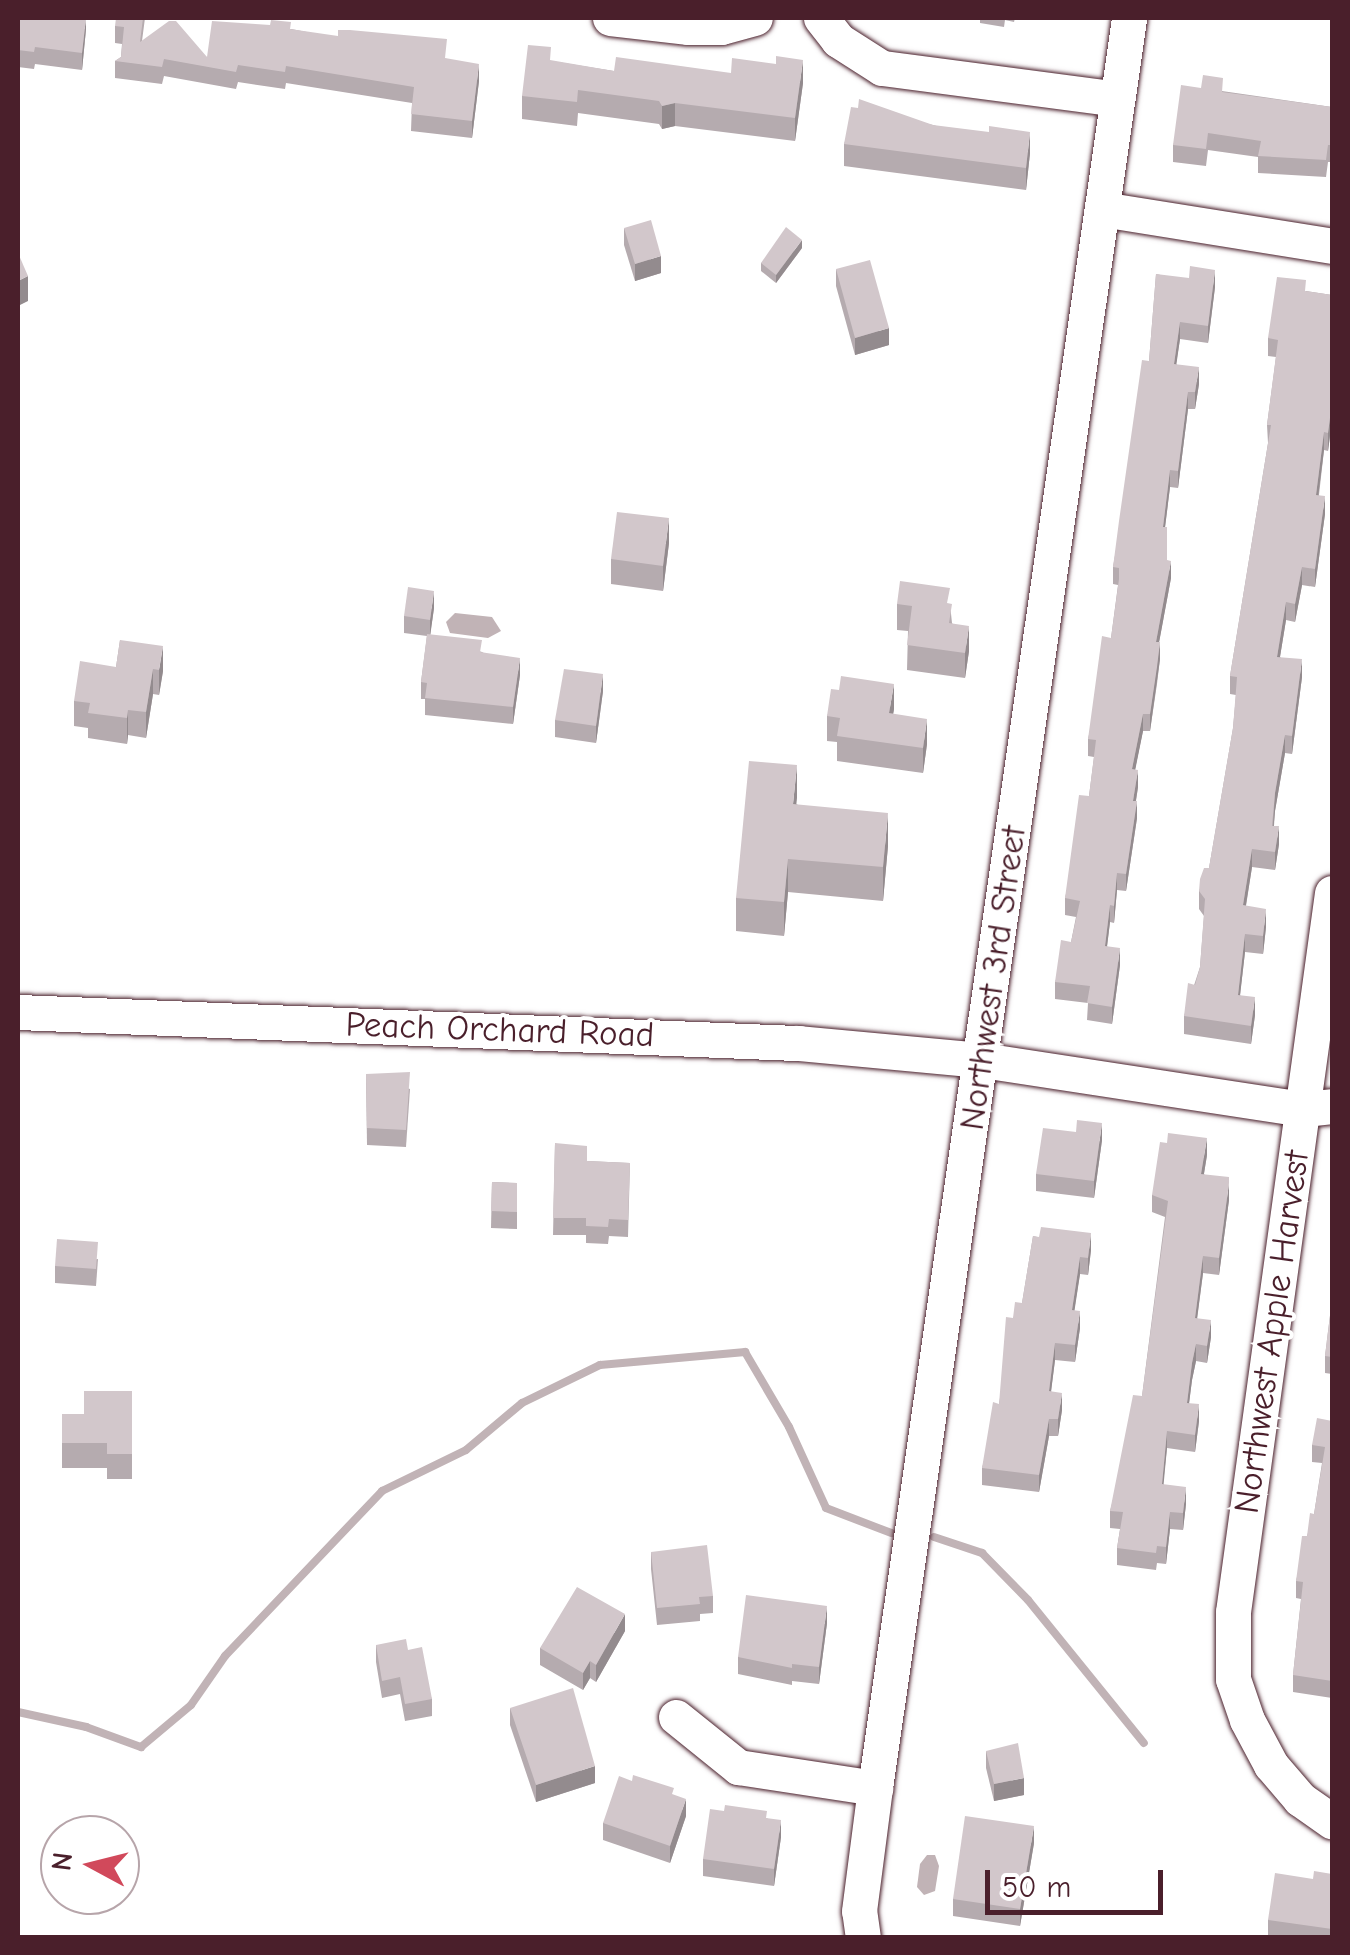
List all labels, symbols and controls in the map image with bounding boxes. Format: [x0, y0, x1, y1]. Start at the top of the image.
street label: Northwest 3rd Street [951, 823, 1035, 1133]
street label: Peach Orchard Road [345, 1004, 655, 1056]
street label: Northwest Apple Harvest [1226, 1148, 1318, 1516]
north arrow [40, 1815, 140, 1915]
scale bar [990, 1850, 1168, 1912]
text: N [45, 1851, 79, 1873]
text: 50 m [1002, 1870, 1071, 1905]

